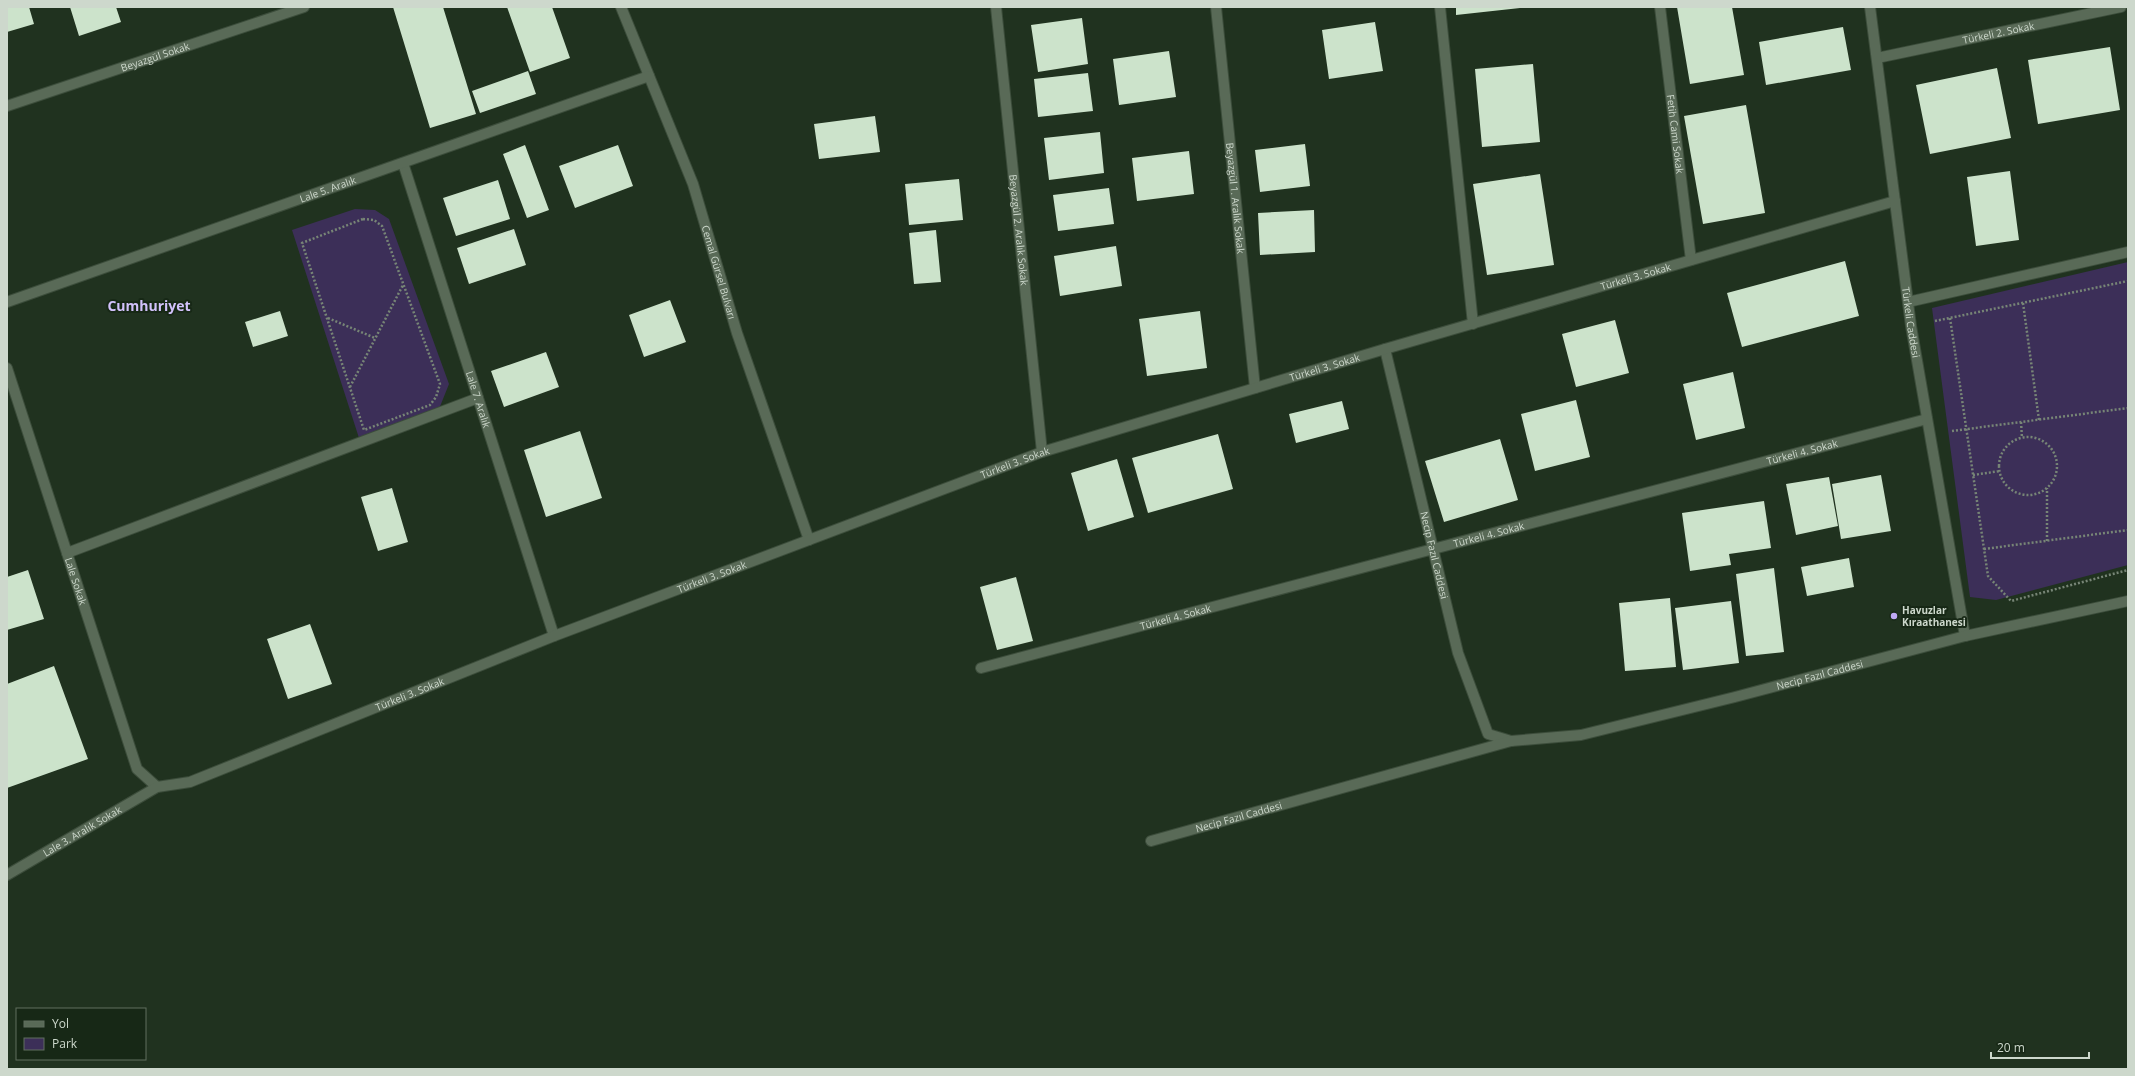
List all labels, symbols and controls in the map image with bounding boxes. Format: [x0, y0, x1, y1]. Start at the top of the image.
street label: Türkeli 2. Sokak [1961, 18, 2036, 47]
street label: Beyazgül Sokak [119, 38, 192, 75]
street label: Fetih Cami Sokak [1664, 94, 1687, 175]
street label: Beyazgül 1. Aralık Sokak [1223, 142, 1248, 255]
street label: Lale 5. Aralık [298, 172, 358, 205]
street label: Beyazgül 2. Aralık Sokak [1006, 174, 1032, 287]
street label: Cemal Gürsel Bulvarı [699, 224, 740, 321]
street label: Türkeli 3. Sokak [1599, 259, 1673, 293]
street label: Türkeli Caddesi [1899, 286, 1923, 359]
district label: Cumhuriyet [107, 296, 191, 315]
street label: Türkeli 3. Sokak [1288, 350, 1362, 384]
street label: Lale 7. Aralık [463, 369, 494, 430]
street label: Türkeli 4. Sokak [1765, 436, 1840, 468]
street label: Türkeli 3. Sokak [978, 443, 1052, 482]
street label: Necip Fazıl Caddesi [1417, 510, 1452, 600]
street label: Türkeli 4. Sokak [1452, 518, 1526, 550]
street label: Lale Sokak [62, 556, 91, 607]
street label: Türkeli 3. Sokak [675, 557, 749, 596]
street label: Türkeli 4. Sokak [1138, 601, 1213, 633]
place label: Havuzlar Kıraathanesi [1902, 603, 1966, 629]
marker: Havuzlar Kıraathanesi [1889, 611, 1899, 621]
street label: Necip Fazıl Caddesi [1775, 656, 1865, 693]
street label: Türkeli 3. Sokak [373, 674, 447, 714]
street label: Necip Fazıl Caddesi [1194, 798, 1284, 835]
street label: Lale 3. Aralık Sokak [40, 802, 125, 860]
legend [16, 1008, 146, 1060]
text: Yol [52, 1015, 69, 1032]
scale bar [1991, 1034, 2089, 1060]
text: Park [52, 1035, 78, 1052]
text: 20 m [1997, 1039, 2025, 1056]

